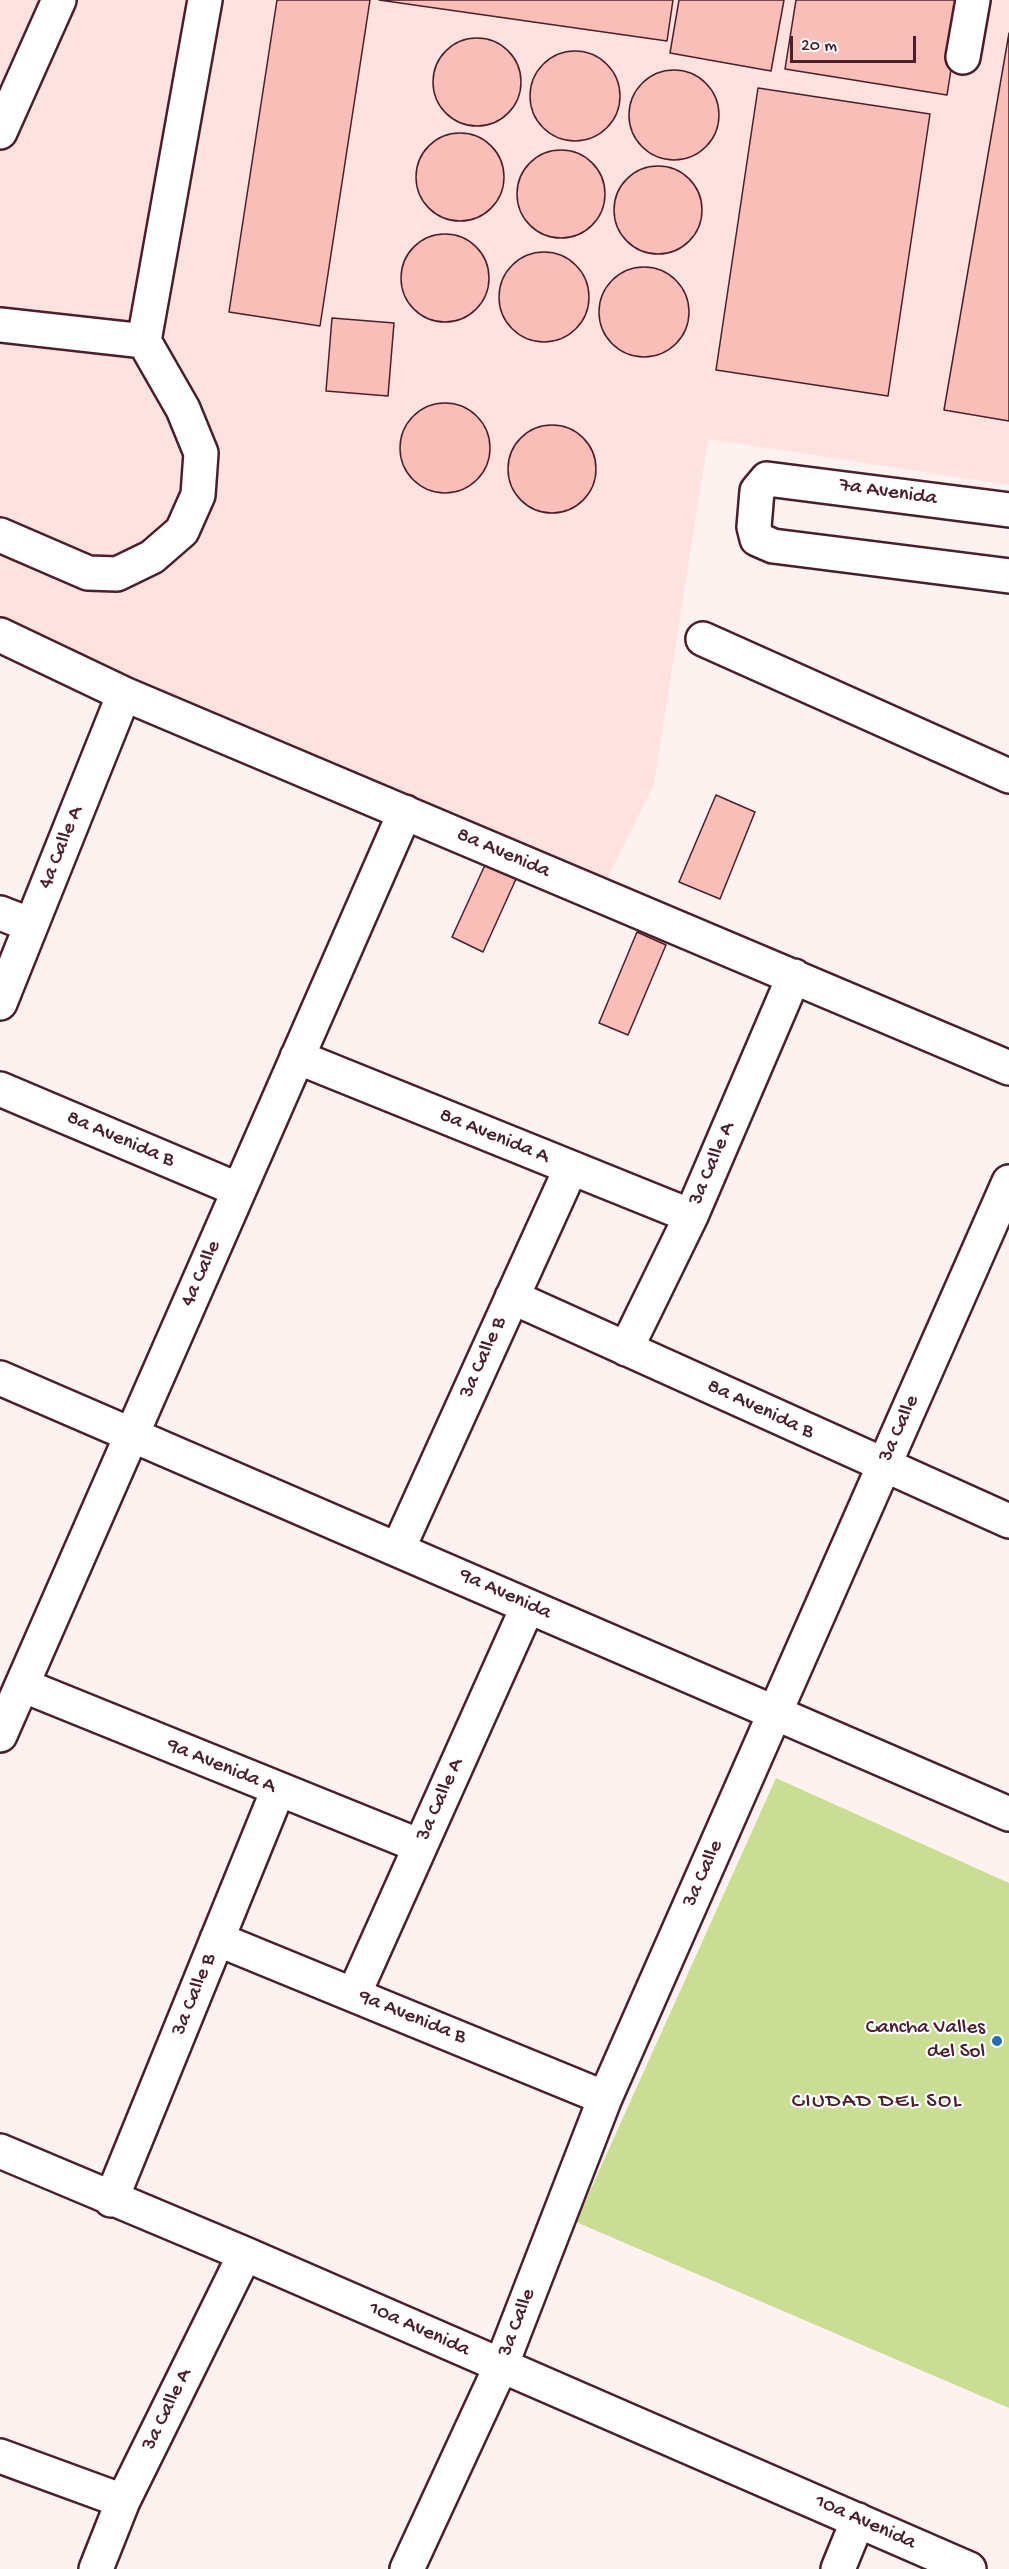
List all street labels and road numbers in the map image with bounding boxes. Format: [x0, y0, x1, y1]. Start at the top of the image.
street label: 7a Avenida [837, 474, 939, 512]
street label: 4a Calle A [34, 803, 90, 893]
street label: 8a Avenida [452, 823, 554, 885]
street label: 8a Avenida A [435, 1104, 553, 1170]
street label: 8a Avenida B [62, 1106, 178, 1174]
street label: 3a Calle A [684, 1119, 742, 1209]
street label: 4a Calle [176, 1237, 228, 1311]
street label: 3a Calle B [455, 1313, 513, 1403]
street label: 8a Avenida B [703, 1374, 817, 1446]
street label: 3a Calle [874, 1392, 926, 1466]
street label: 9a Avenida [455, 1564, 555, 1626]
street label: 9a Avenida A [163, 1734, 279, 1800]
street label: 3a Calle A [412, 1755, 470, 1845]
street label: 3a Calle [678, 1837, 730, 1911]
street label: 3a Calle B [167, 1950, 223, 2040]
street label: 9a Avenida B [355, 1985, 469, 2051]
street label: 3a Calle [494, 2286, 542, 2360]
street label: 10a Avenida [365, 2297, 473, 2363]
street label: 3a Calle A [137, 2365, 199, 2455]
street label: 10a Avenida [811, 2490, 919, 2556]

